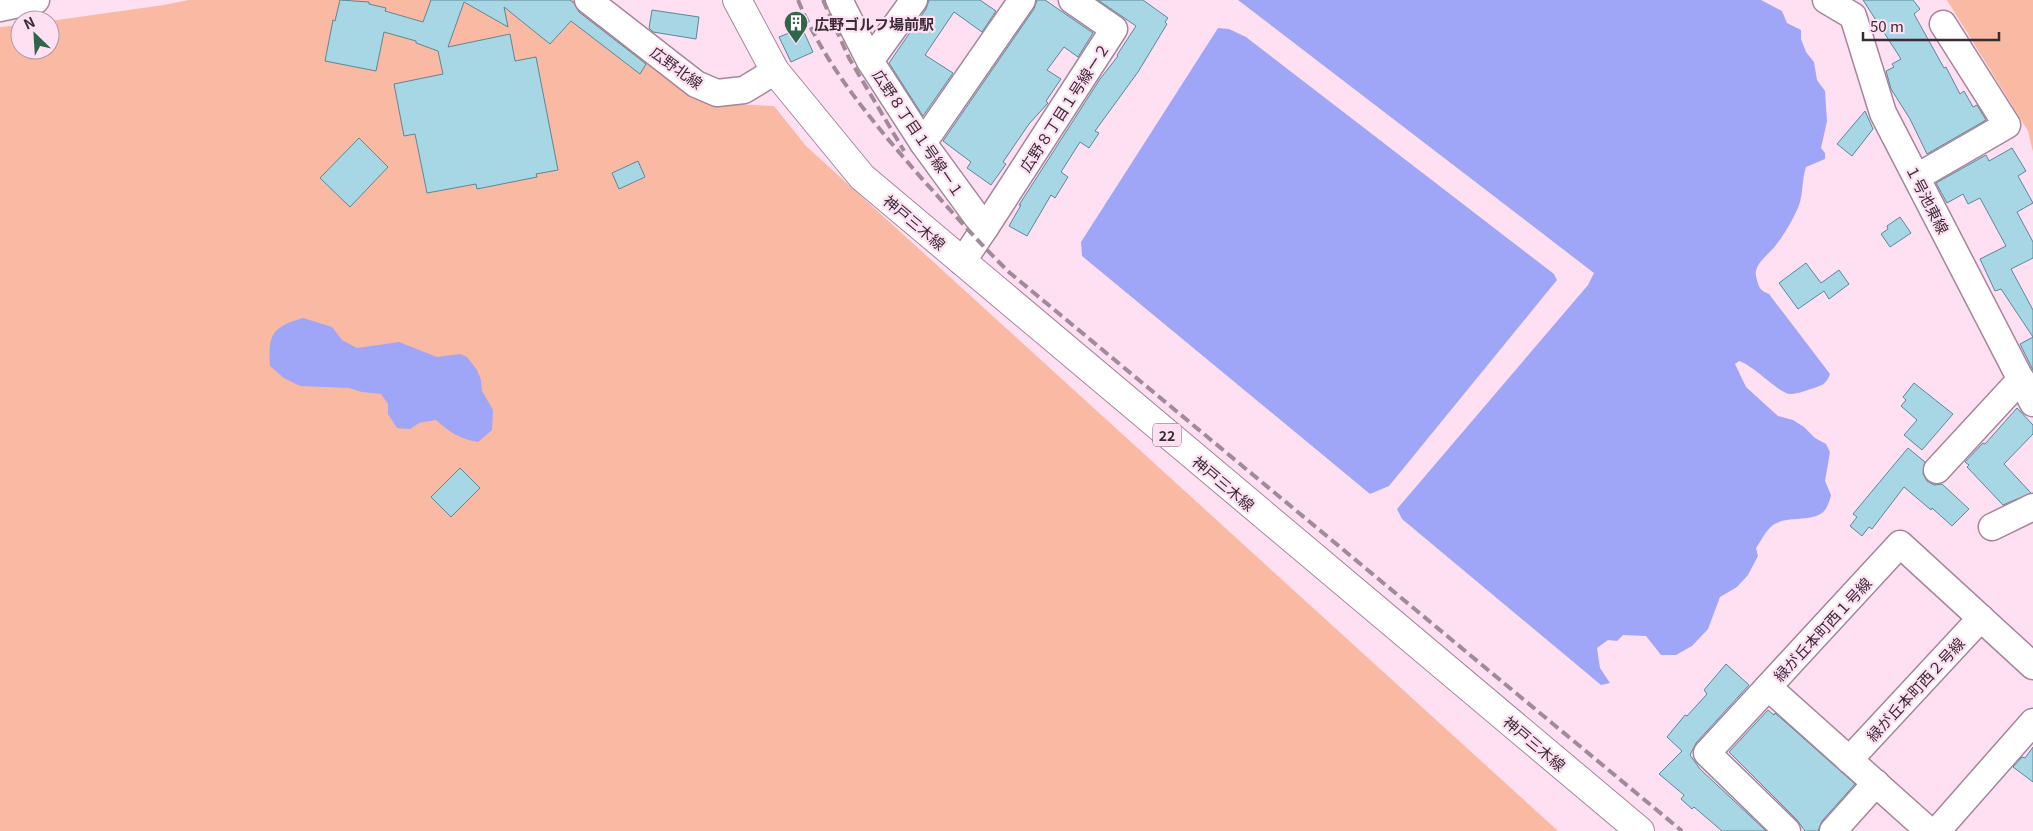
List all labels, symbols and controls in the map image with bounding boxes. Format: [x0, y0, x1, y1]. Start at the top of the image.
north arrow [10, 10, 60, 60]
building icon: 広野ゴルフ場前駅 [783, 10, 809, 44]
scale bar [1863, 10, 1999, 42]
text: N [20, 11, 38, 34]
place label: 広野ゴルフ場前駅 [814, 13, 934, 34]
text: 50 m [1870, 15, 1904, 36]
street label: 広野８丁目１号線ー２ [1014, 38, 1114, 176]
street label: 広野北線 [647, 41, 707, 93]
street label: 広野８丁目１号線ー１ [868, 65, 970, 201]
street label: １号池東線 [1902, 161, 1954, 237]
street label: 神戸三木線 [880, 190, 950, 254]
road number: 22 [1153, 424, 1181, 446]
street label: 神戸三木線 [1189, 451, 1259, 515]
street label: 緑が丘本町西１号線 [1768, 572, 1876, 686]
street label: 緑が丘本町西２号線 [1861, 632, 1969, 746]
street label: 神戸三木線 [1500, 711, 1570, 775]

